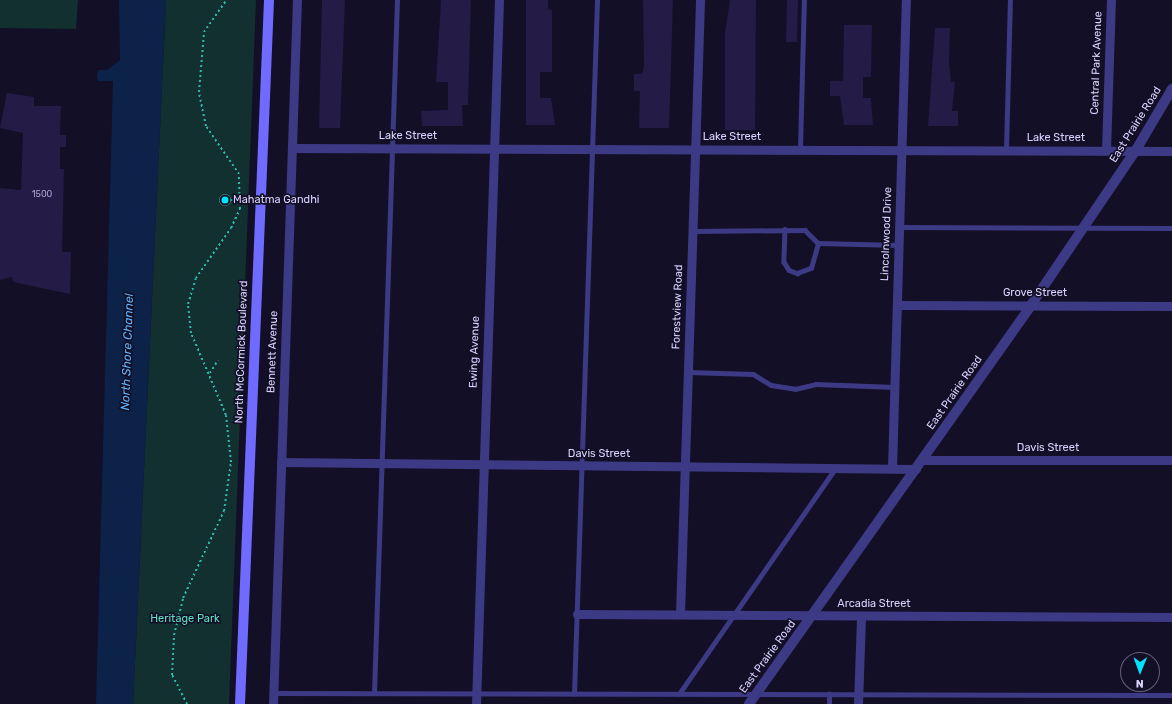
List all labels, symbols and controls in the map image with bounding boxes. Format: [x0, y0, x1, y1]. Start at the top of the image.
street label: Central Park Avenue [1089, 11, 1105, 115]
street label: East Prairie Road [1107, 85, 1165, 165]
street label: Lake Street [379, 129, 437, 143]
street label: Lake Street [703, 130, 761, 144]
street label: Lake Street [1027, 131, 1085, 145]
street label: Lincolnwood Drive [879, 187, 895, 281]
house number: 1500 [32, 189, 52, 199]
place label: Mahatma Gandhi [233, 193, 320, 207]
marker: Mahatma Gandhi [220, 195, 230, 205]
street label: Forestview Road [670, 264, 686, 350]
street label: North McCormick Boulevard [233, 280, 251, 424]
street label: Grove Street [1003, 286, 1067, 300]
water label: North Shore Channel [119, 293, 137, 411]
street label: Bennett Avenue [265, 310, 281, 394]
street label: Ewing Avenue [467, 316, 483, 388]
street label: East Prairie Road [925, 354, 985, 432]
street label: Davis Street [1017, 441, 1079, 455]
street label: Davis Street [568, 447, 630, 461]
street label: Arcadia Street [837, 597, 911, 611]
park label: Heritage Park [150, 612, 220, 626]
street label: East Prairie Road [737, 618, 799, 696]
north arrow [1120, 652, 1160, 692]
text: N [1136, 677, 1144, 690]

